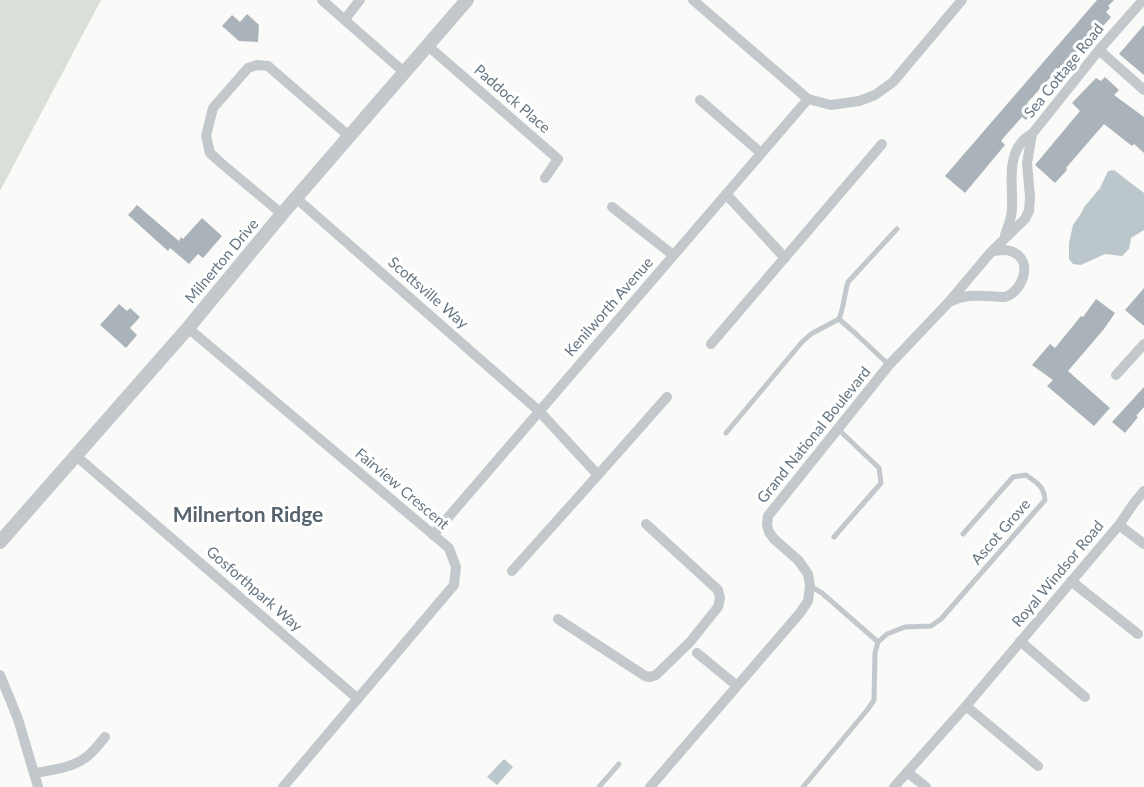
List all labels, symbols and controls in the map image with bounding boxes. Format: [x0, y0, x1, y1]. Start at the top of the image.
street label: Sea Cottage Road [1021, 20, 1107, 122]
street label: Paddock Place [470, 61, 554, 137]
street label: Milnerton Drive [182, 215, 262, 307]
street label: Scottsville Way [384, 253, 472, 333]
street label: Kenilworth Avenue [561, 254, 657, 360]
street label: Grand National Boulevard [753, 363, 875, 507]
street label: Fairview Crescent [351, 445, 453, 533]
street label: Ascot Grove [968, 496, 1034, 568]
district label: Milnerton Ridge [173, 502, 323, 528]
street label: Royal Windsor Road [1008, 517, 1108, 631]
street label: Gosforthpark Way [202, 542, 306, 636]

